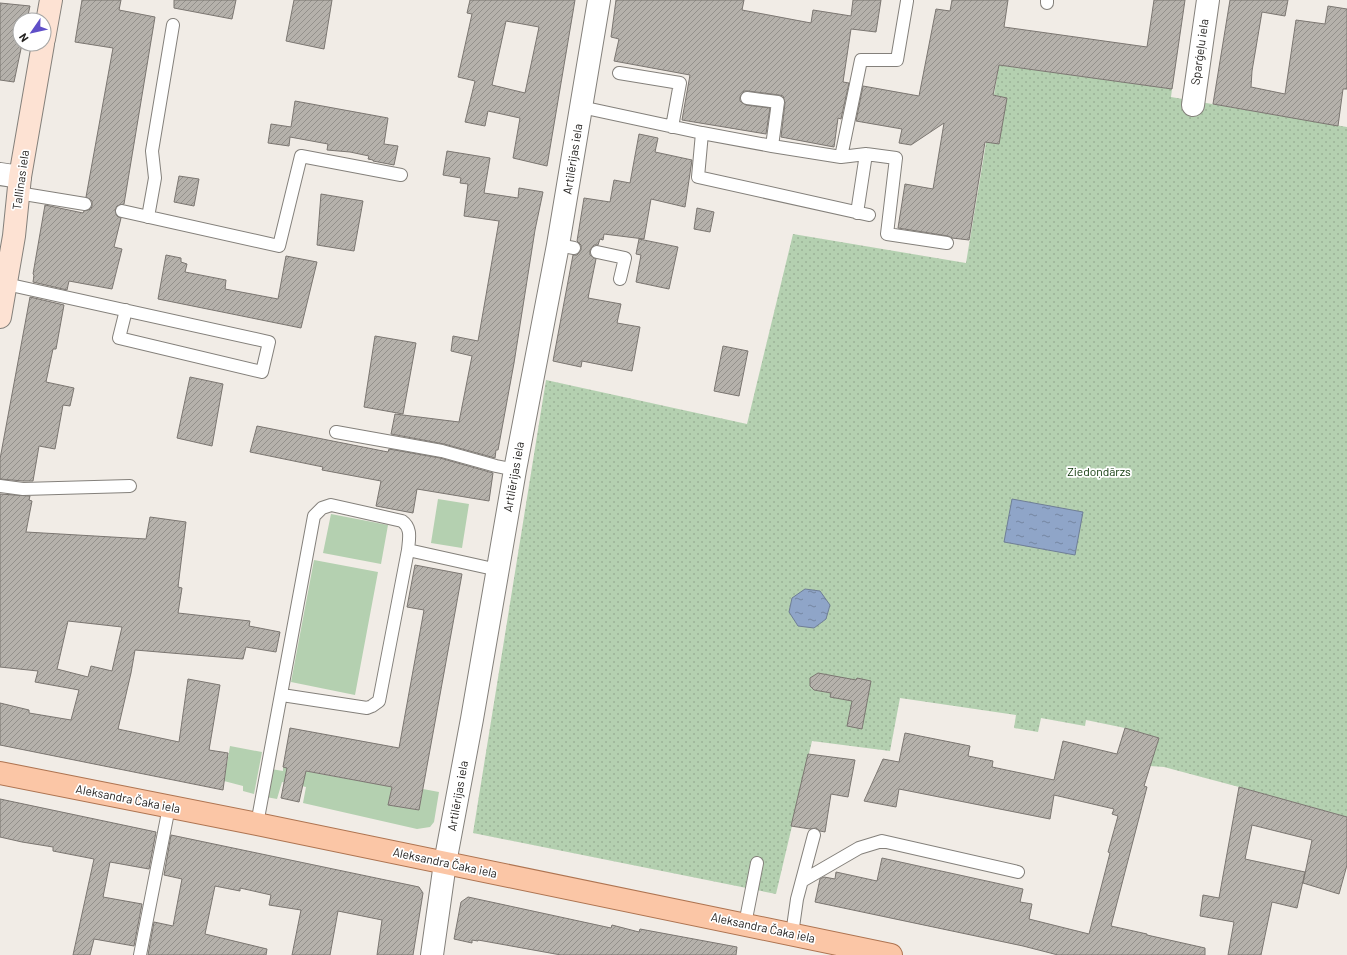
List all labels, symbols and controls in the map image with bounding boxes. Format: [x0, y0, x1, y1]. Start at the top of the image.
north arrow [12, 12, 52, 52]
street label: Sparģeļu iela [1187, 18, 1211, 86]
text: N [16, 31, 31, 45]
street label: Artilērijas iela [560, 122, 585, 195]
street label: Tallinas iela [9, 149, 31, 211]
street label: Artilērijas iela [500, 440, 526, 513]
park label: Ziedoņdārzs [1067, 464, 1131, 478]
street label: Artilērijas iela [444, 759, 470, 832]
street label: Aleksandra Čaka iela [75, 781, 182, 815]
street label: Aleksandra Čaka iela [392, 844, 499, 880]
street label: Aleksandra Čaka iela [710, 909, 817, 945]

